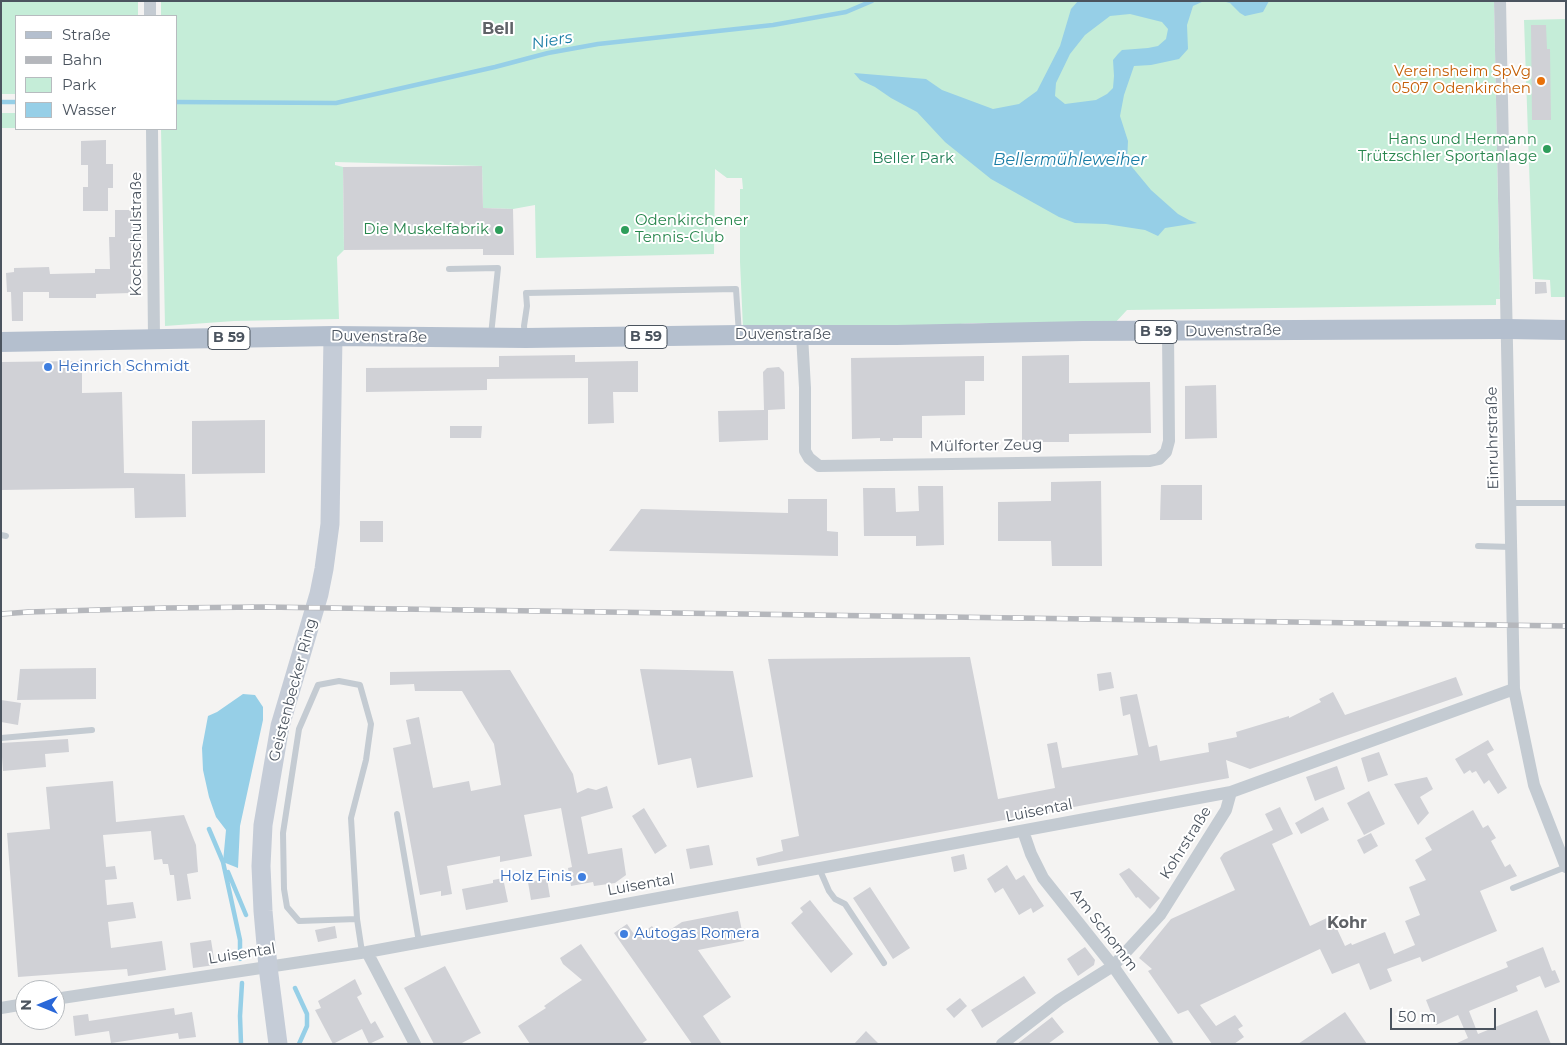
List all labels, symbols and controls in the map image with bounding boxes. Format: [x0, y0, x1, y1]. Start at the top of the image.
legend [15, 15, 178, 130]
district label: Bell [482, 19, 514, 39]
text: Straße [62, 25, 111, 44]
water label: Niers [530, 28, 574, 54]
text: Bahn [62, 50, 102, 69]
place label: Vereinsheim SpVg 0507 Odenkirchen [1392, 63, 1531, 98]
text: Park [62, 75, 96, 94]
marker: Vereinsheim SpVg 0507 Odenkirchen [1535, 75, 1547, 87]
text: Wasser [62, 100, 116, 119]
place label: Hans und Hermann Trützschler Sportanlage [1358, 131, 1537, 166]
marker: Hans und Hermann Trützschler Sportanlage [1541, 143, 1553, 155]
park label: Beller Park [872, 150, 954, 168]
water label: Bellermühleweiher [993, 150, 1147, 170]
street label: Kochschulstraße [128, 172, 146, 296]
place label: Odenkirchener Tennis-Club [635, 212, 749, 247]
place label: Die Muskelfabrik [363, 221, 489, 239]
marker: Die Muskelfabrik [493, 224, 505, 236]
marker: Odenkirchener Tennis-Club [619, 224, 631, 236]
road number: B 59 [1135, 321, 1177, 344]
street label: Duvenstraße [1185, 321, 1281, 341]
road number: B 59 [208, 326, 250, 349]
road number: B 59 [625, 326, 667, 348]
street label: Duvenstraße [735, 326, 831, 344]
street label: Duvenstraße [331, 327, 427, 347]
place label: Heinrich Schmidt [58, 358, 190, 376]
marker: Heinrich Schmidt [42, 361, 54, 373]
street label: Einruhrstraße [1483, 386, 1503, 490]
street label: Mülforter Zeug [929, 436, 1043, 456]
street label: Geistenbecker Ring [265, 616, 321, 764]
street label: Luisental [1004, 796, 1074, 826]
street label: Kohrstraße [1156, 803, 1216, 883]
place label: Holz Finis [500, 868, 572, 886]
street label: Luisental [606, 870, 676, 900]
marker: Holz Finis [576, 871, 588, 883]
street label: Am Schomm [1066, 885, 1142, 975]
district label: Kohr [1327, 913, 1367, 933]
place label: Autogas Romera [634, 925, 760, 943]
marker: Autogas Romera [618, 928, 630, 940]
street label: Luisental [207, 940, 277, 968]
north arrow [15, 980, 65, 1030]
scale bar [1392, 998, 1498, 1030]
text: N [17, 999, 35, 1011]
text: 50 m [1398, 1007, 1436, 1026]

